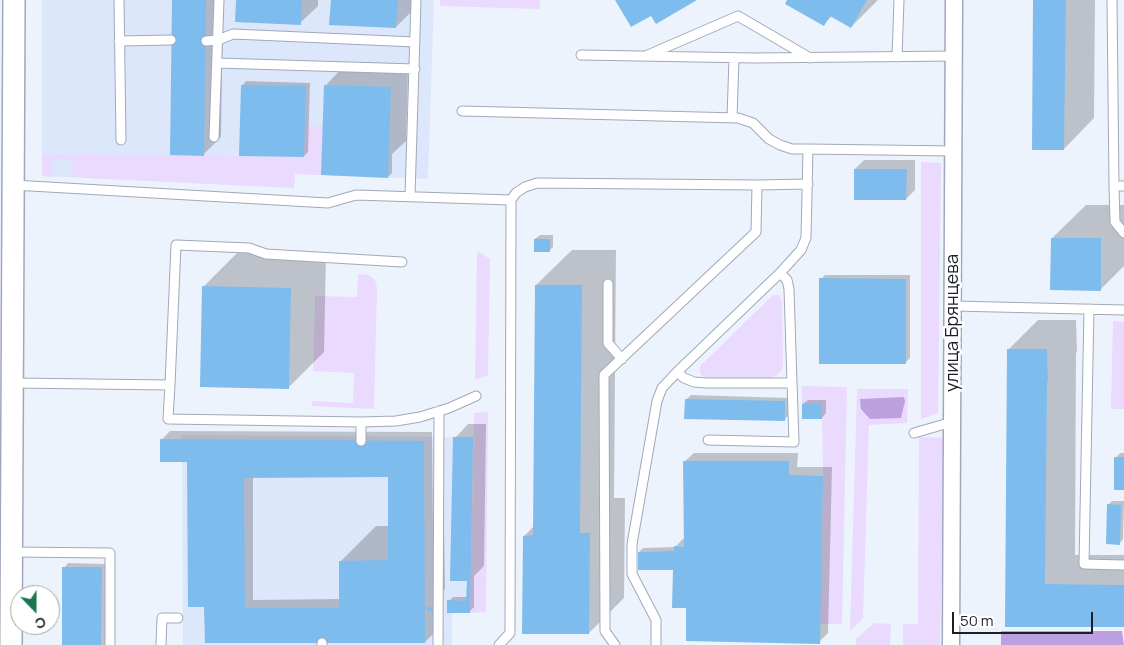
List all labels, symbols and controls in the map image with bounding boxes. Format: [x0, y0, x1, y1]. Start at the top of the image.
street label: улица Брянцева [942, 254, 964, 392]
north arrow [10, 585, 60, 635]
scale bar [954, 602, 1095, 634]
text: 50 m [960, 610, 994, 631]
text: С [32, 613, 49, 634]

